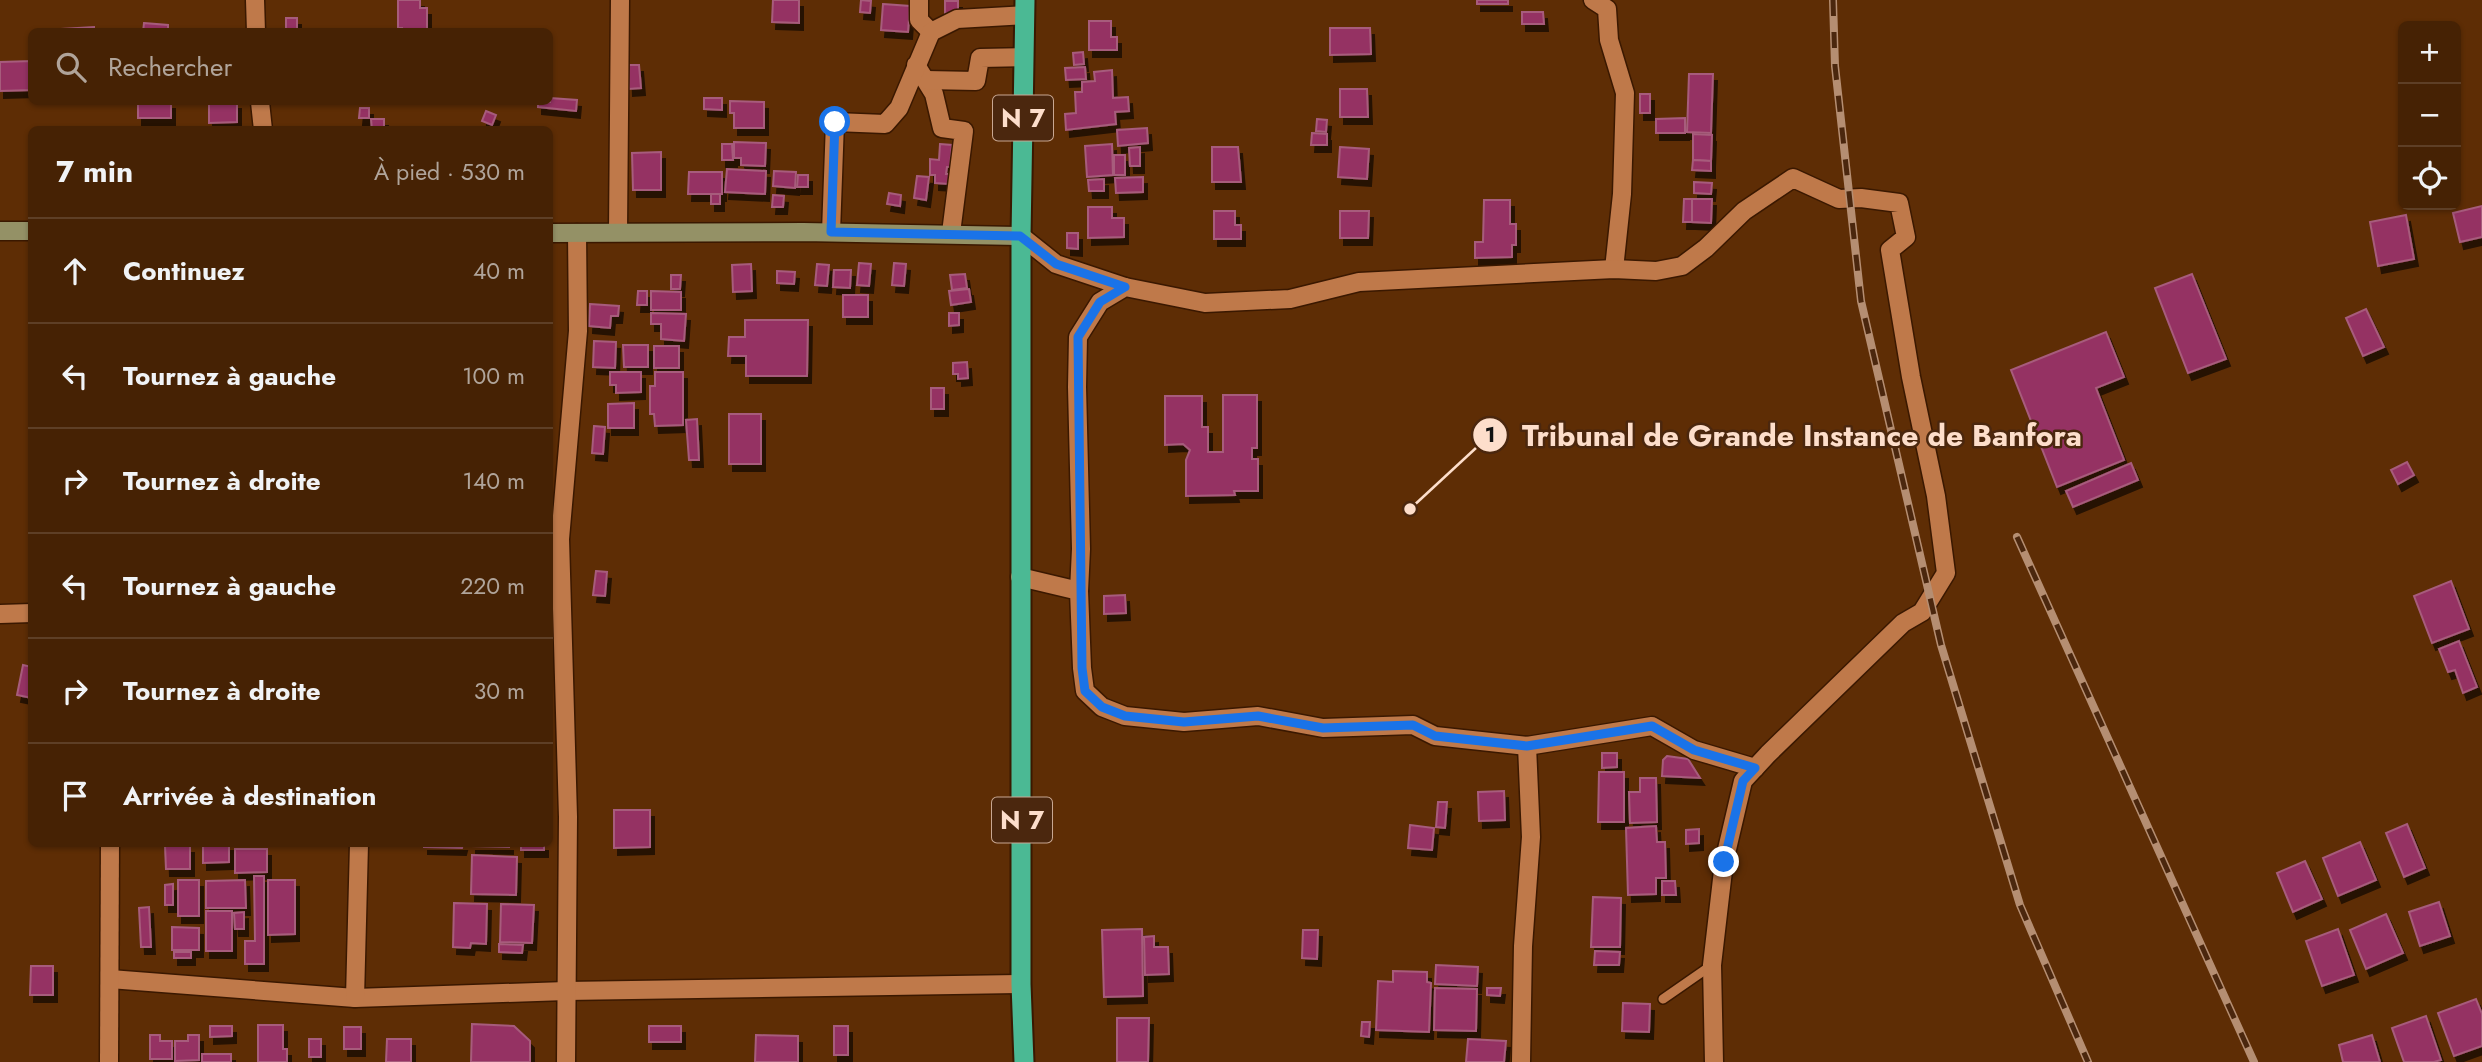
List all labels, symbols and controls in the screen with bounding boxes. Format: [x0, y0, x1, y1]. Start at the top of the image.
map controls [2398, 21, 2461, 210]
button: + [2398, 21, 2461, 84]
search box [28, 28, 553, 105]
icon: search [52, 48, 90, 86]
text: Rechercher [108, 48, 232, 86]
button: − [2398, 84, 2461, 147]
road number: N 7 [993, 96, 1053, 140]
route start [819, 106, 850, 137]
button: locate [2398, 147, 2461, 210]
text: 7 min [56, 150, 133, 193]
text: À pied · 530 m [374, 155, 525, 189]
icon: ahead [56, 252, 94, 290]
text: Continuez [123, 252, 245, 290]
text: 40 m [473, 254, 525, 288]
icon: left [56, 357, 94, 395]
text: Tournez à gauche [123, 357, 336, 395]
text: 100 m [462, 359, 525, 393]
callout: Tribunal de Grande Instance de Banfora [1473, 410, 2096, 461]
text: Tribunal de Grande Instance de Banfora [1522, 414, 2082, 457]
text: 1 [1485, 420, 1495, 450]
icon: right [56, 462, 94, 500]
text: Tournez à droite [123, 462, 321, 500]
text: 140 m [463, 464, 525, 498]
icon: left [56, 567, 94, 605]
text: Tournez à gauche [123, 567, 336, 605]
text: 220 m [460, 569, 525, 603]
icon: right [56, 672, 94, 710]
text: Tournez à droite [123, 672, 321, 710]
text: 30 m [474, 674, 525, 708]
icon: arrive [56, 777, 94, 815]
text: Arrivée à destination [123, 777, 376, 815]
road number: N 7 [992, 798, 1052, 842]
route end [1708, 846, 1739, 877]

